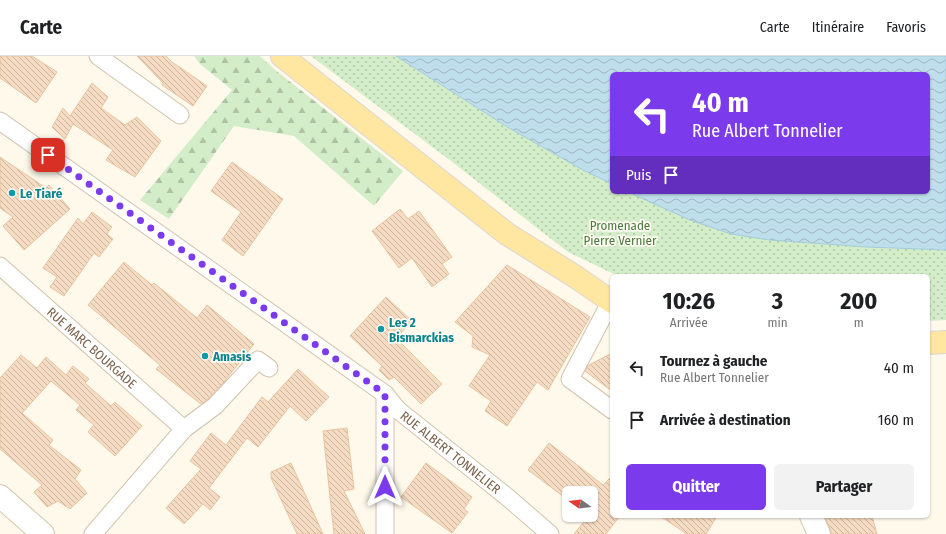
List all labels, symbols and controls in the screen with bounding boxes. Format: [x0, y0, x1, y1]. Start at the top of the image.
text: Carte [20, 16, 62, 39]
text: Carte [760, 19, 790, 36]
text: Itinéraire [812, 19, 864, 36]
text: Favoris [886, 19, 926, 36]
text: 40 m [692, 86, 749, 119]
icon: left [626, 88, 678, 140]
text: Rue Albert Tonnelier [692, 120, 843, 142]
pin [31, 138, 65, 172]
icon: arrive [37, 144, 59, 166]
icon: arrive [660, 164, 682, 186]
text: Puis [626, 166, 652, 184]
place label: Le Tiaré [20, 186, 63, 201]
marker: Le Tiaré [7, 188, 17, 198]
park label: Promenade Pierre Vernier [583, 218, 657, 248]
text: 10:26 [663, 287, 715, 315]
text: 3 [772, 287, 783, 315]
text: 200 [840, 287, 877, 315]
street label: RUE MARC BOURGADE [44, 304, 140, 391]
place label: Les 2 Bismarckias [389, 315, 454, 345]
text: Arrivée [670, 315, 708, 330]
text: min [767, 315, 788, 330]
text: m [854, 315, 864, 330]
marker: Les 2 Bismarckias [376, 324, 386, 334]
place label: Amasis [212, 349, 251, 364]
marker: Amasis [200, 351, 210, 361]
text: Tournez à gauche [660, 352, 767, 370]
icon: left [626, 357, 648, 379]
text: 40 m [884, 359, 914, 377]
text: Rue Albert Tonnelier [660, 370, 769, 385]
street label: RUE ALBERT TONNELIER [398, 408, 504, 496]
icon: arrive [626, 409, 648, 431]
text: Arrivée à destination [660, 411, 791, 429]
text: 160 m [878, 411, 914, 429]
button: Quitter [626, 464, 766, 510]
button: Partager [774, 464, 914, 510]
position arrow [364, 466, 406, 508]
north arrow [562, 486, 598, 522]
map controls [562, 486, 598, 522]

